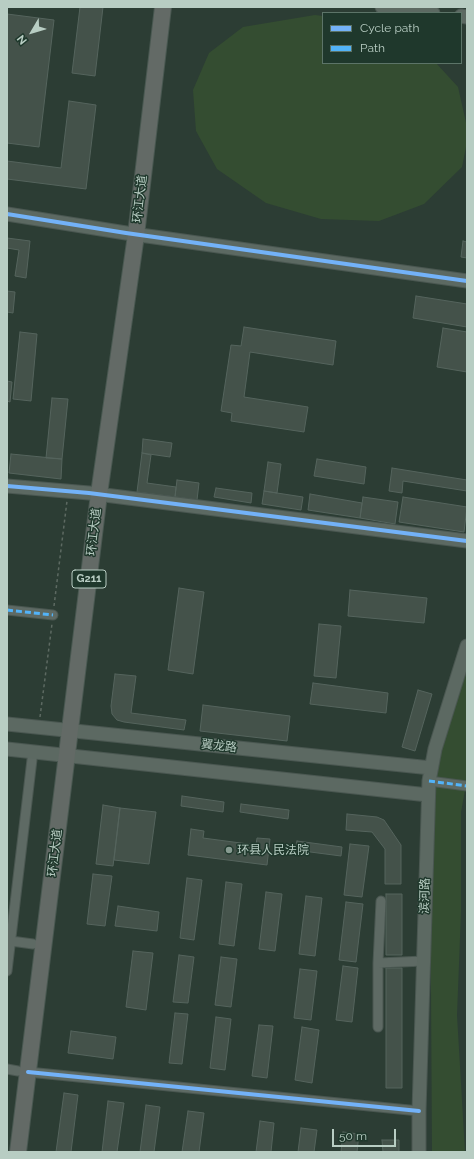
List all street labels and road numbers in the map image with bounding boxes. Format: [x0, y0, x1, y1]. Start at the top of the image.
street label: 环江大道 [130, 174, 150, 224]
street label: 环江大道 [84, 507, 104, 557]
road number: G211 [72, 570, 106, 588]
street label: 翼龙路 [200, 737, 238, 755]
street label: 环江大道 [45, 828, 65, 878]
street label: 滨河路 [417, 878, 433, 914]

